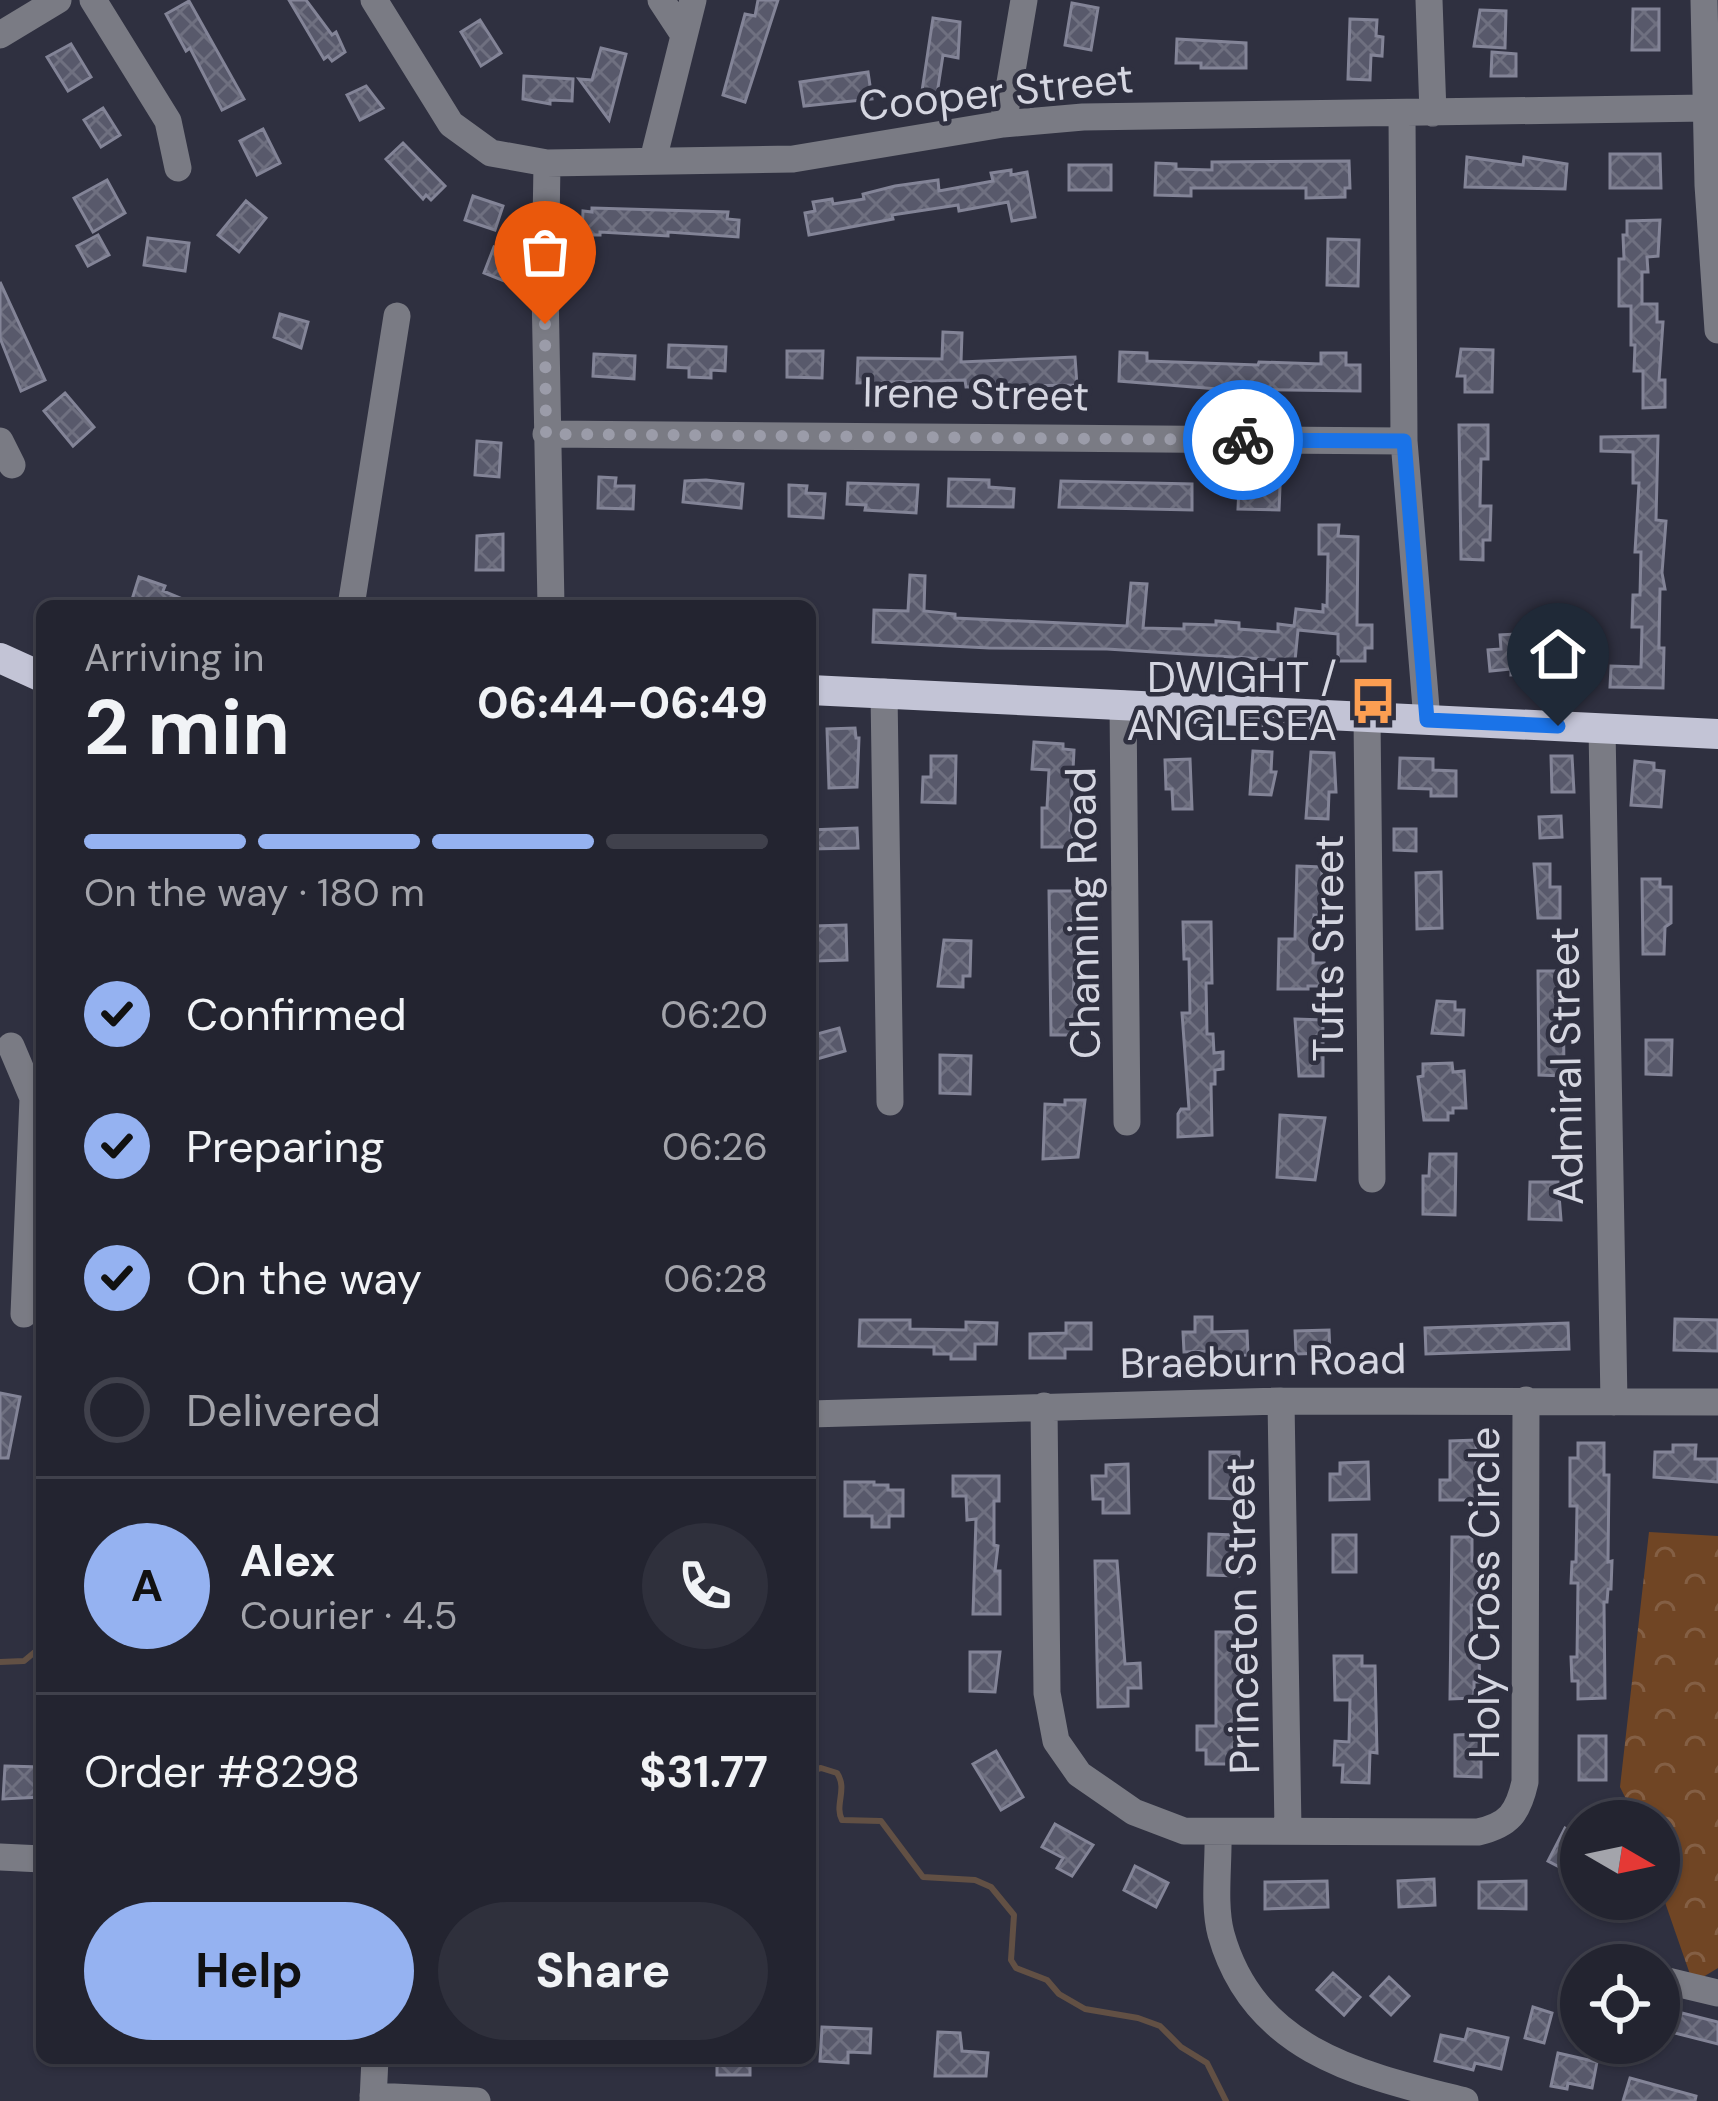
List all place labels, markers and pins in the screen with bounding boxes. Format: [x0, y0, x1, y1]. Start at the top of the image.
pin [494, 201, 596, 324]
pin [1507, 603, 1609, 726]
place label: DWIGHT / ANGLESEA [1126, 650, 1337, 753]
bus stop icon: DWIGHT / ANGLESEA [1348, 676, 1398, 726]

